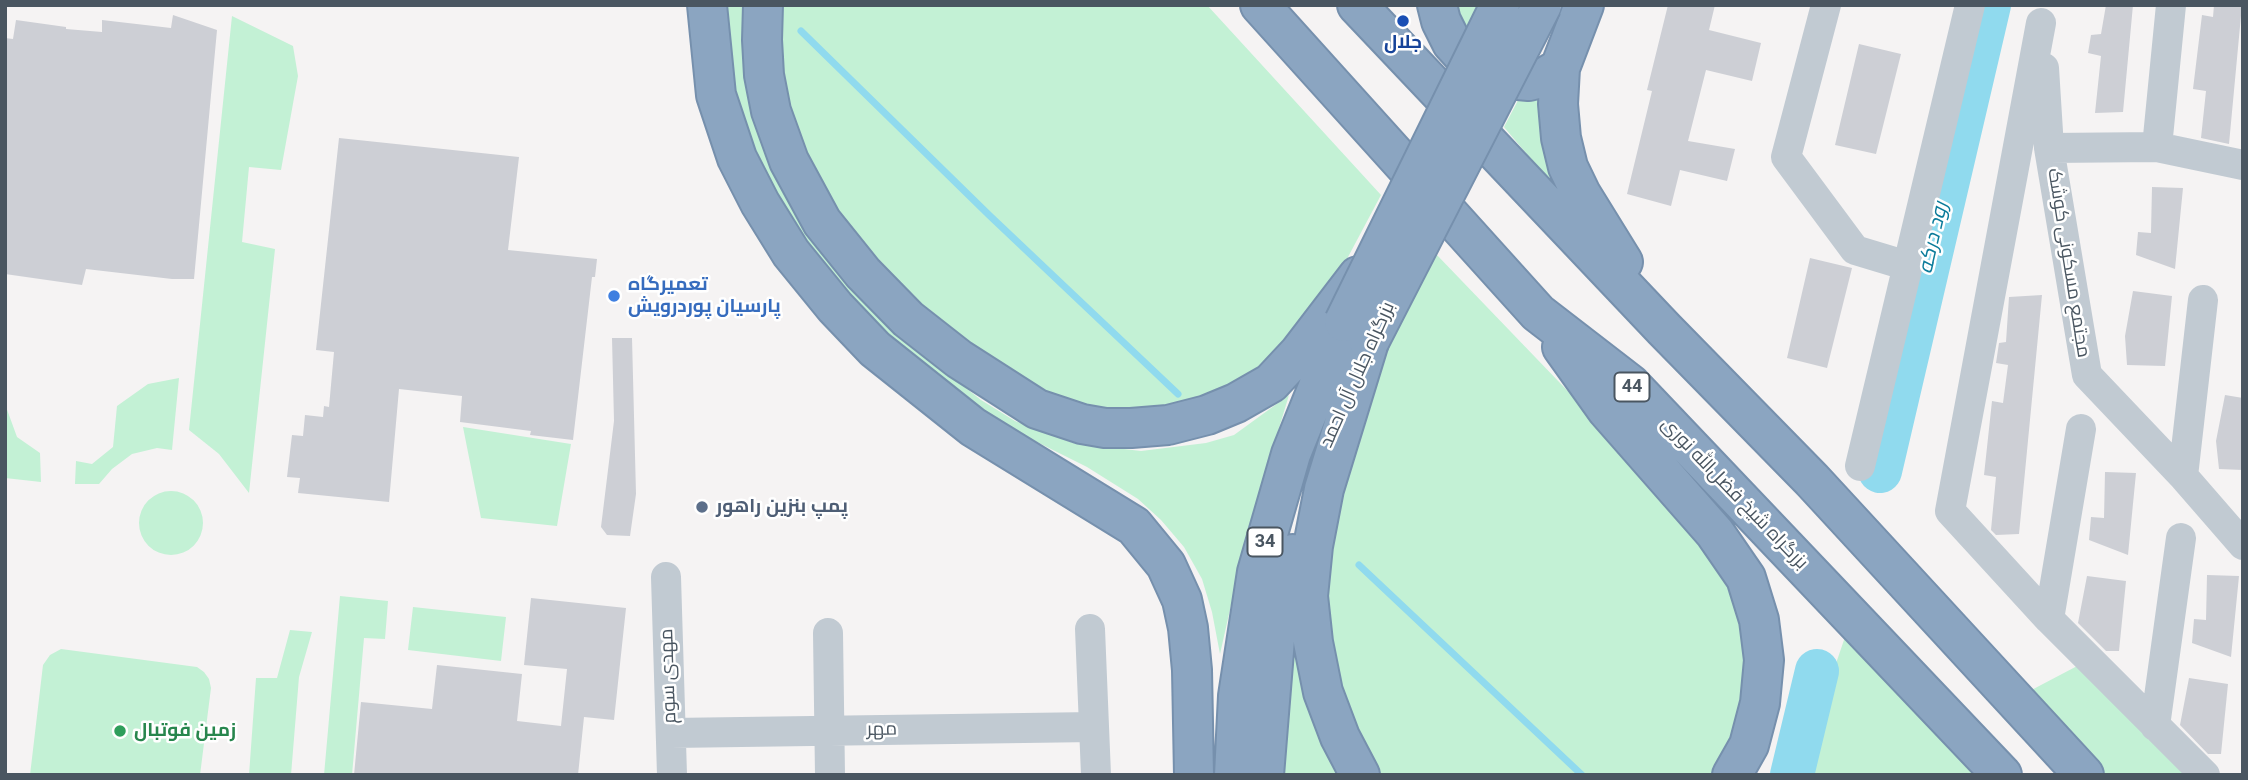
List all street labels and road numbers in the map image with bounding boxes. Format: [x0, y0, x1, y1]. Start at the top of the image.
street label: مجتمع مسکونی کوشک [2042, 167, 2094, 359]
street label: بزرگراه جلال آل احمد [1316, 299, 1400, 451]
road number: 44 [1614, 372, 1650, 402]
street label: بزرگراه شیخ فضل‌الله نوری [1656, 413, 1812, 575]
road number: 34 [1248, 528, 1282, 556]
street label: مهدی سوم [656, 628, 682, 724]
street label: مهر [867, 718, 897, 742]

